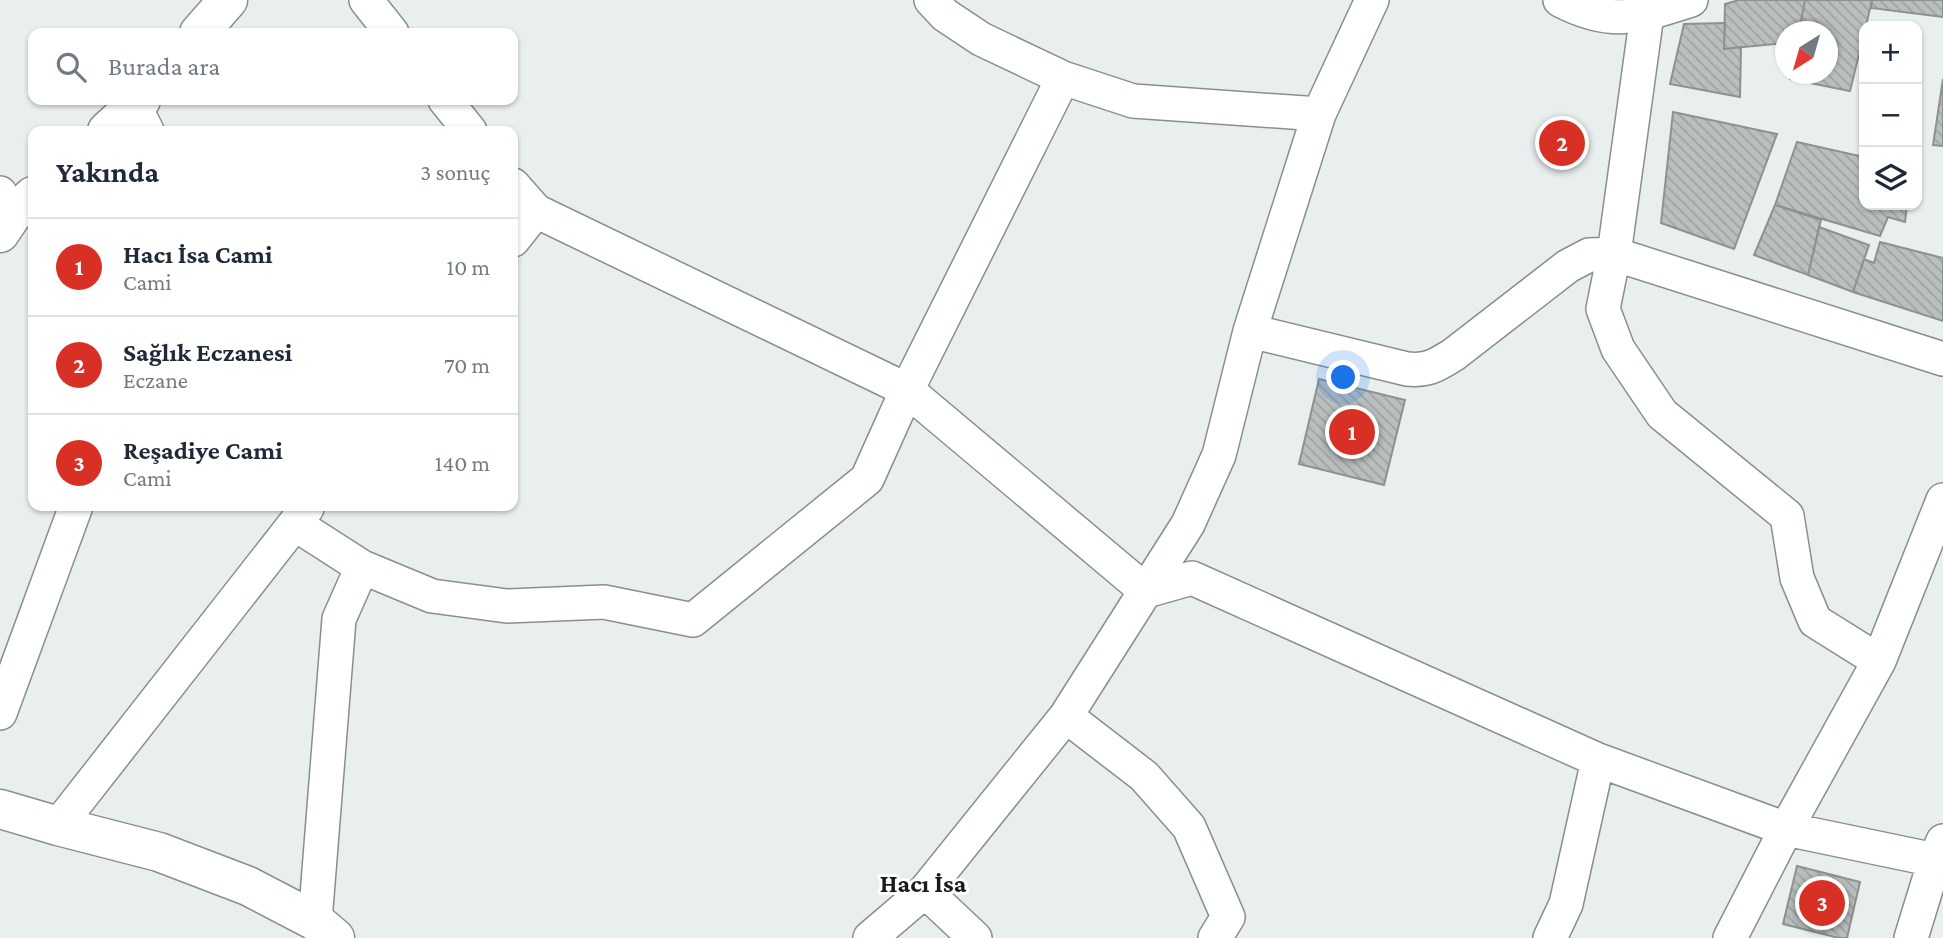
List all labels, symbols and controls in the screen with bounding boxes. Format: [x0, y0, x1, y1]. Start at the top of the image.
north arrow [1775, 21, 1838, 84]
map controls [1859, 21, 1922, 210]
button: + [1859, 21, 1922, 84]
search box [28, 28, 518, 105]
icon: search [52, 48, 90, 86]
text: Burada ara [108, 52, 220, 81]
button: − [1859, 84, 1922, 147]
pin: 2 [1539, 117, 1585, 169]
button: layers [1859, 147, 1922, 210]
text: Yakında [56, 155, 159, 188]
text: 3 sonuç [420, 159, 490, 185]
text: Hacı İsa Cami [123, 240, 273, 269]
text: 1 [75, 254, 83, 280]
text: 10 m [447, 254, 490, 280]
text: Cami [123, 269, 172, 295]
text: Sağlık Eczanesi [123, 338, 292, 367]
text: 2 [73, 352, 85, 378]
text: 70 m [444, 352, 490, 378]
your location [1326, 360, 1360, 394]
text: Eczane [123, 367, 188, 393]
pin: 1 [1329, 406, 1375, 458]
text: Reşadiye Cami [123, 436, 283, 465]
text: 3 [73, 450, 85, 476]
text: 140 m [435, 450, 490, 476]
text: Cami [123, 465, 172, 491]
district label: Hacı İsa [880, 869, 967, 898]
pin: 3 [1799, 877, 1845, 929]

